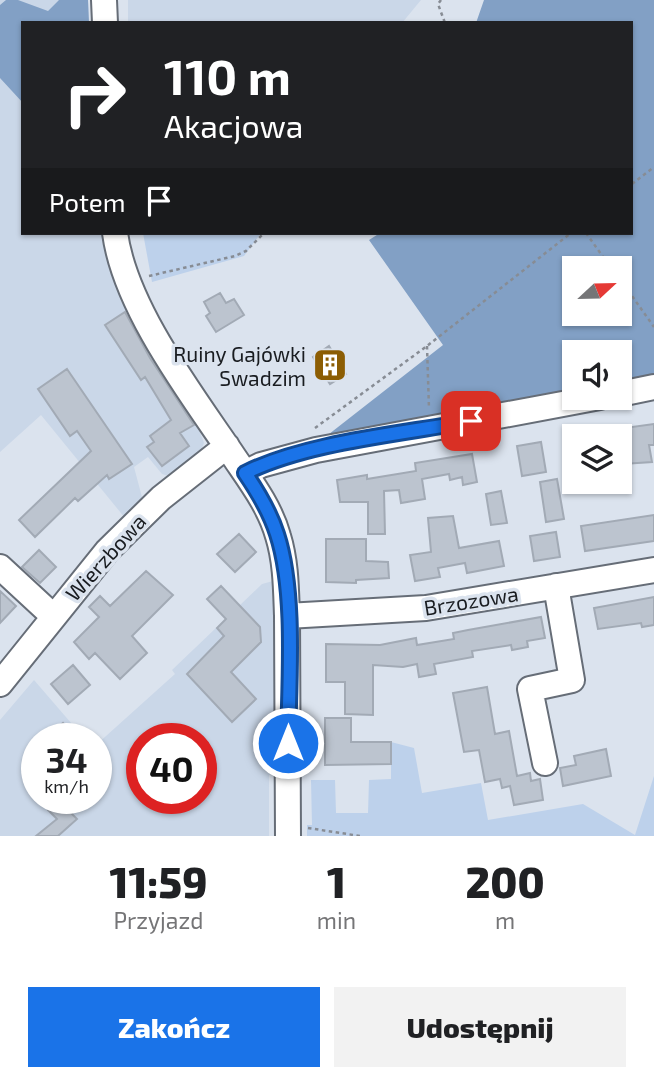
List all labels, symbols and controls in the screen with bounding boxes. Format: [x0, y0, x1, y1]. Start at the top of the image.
text: 110 m [164, 46, 291, 105]
icon: right [49, 49, 140, 140]
text: Akacjowa [164, 106, 303, 144]
icon: arrive [140, 182, 178, 220]
text: Potem [49, 186, 126, 217]
north arrow [562, 256, 632, 326]
map controls [562, 256, 632, 494]
button: sound [562, 340, 632, 410]
place label: Ruiny Gajówki Swadzim [173, 341, 306, 390]
building icon: Ruiny Gajówki Swadzim [311, 346, 349, 384]
pin [441, 391, 501, 451]
icon: arrive [452, 402, 490, 440]
button: layers [562, 424, 632, 494]
street label: Wierzbowa [60, 508, 150, 606]
street label: Brzozowa [422, 580, 520, 620]
position arrow [251, 706, 325, 780]
speed limit sign: 40 [126, 723, 217, 814]
text: 34 [45, 738, 88, 780]
text: km/h [44, 775, 89, 797]
text: 11:59 [109, 856, 207, 906]
text: 1 [327, 856, 346, 906]
text: 200 [465, 856, 545, 906]
text: Przyjazd [113, 906, 203, 934]
text: min [317, 906, 356, 934]
text: m [495, 906, 515, 934]
button: Zakończ [28, 987, 320, 1067]
button: Udostępnij [334, 987, 626, 1067]

